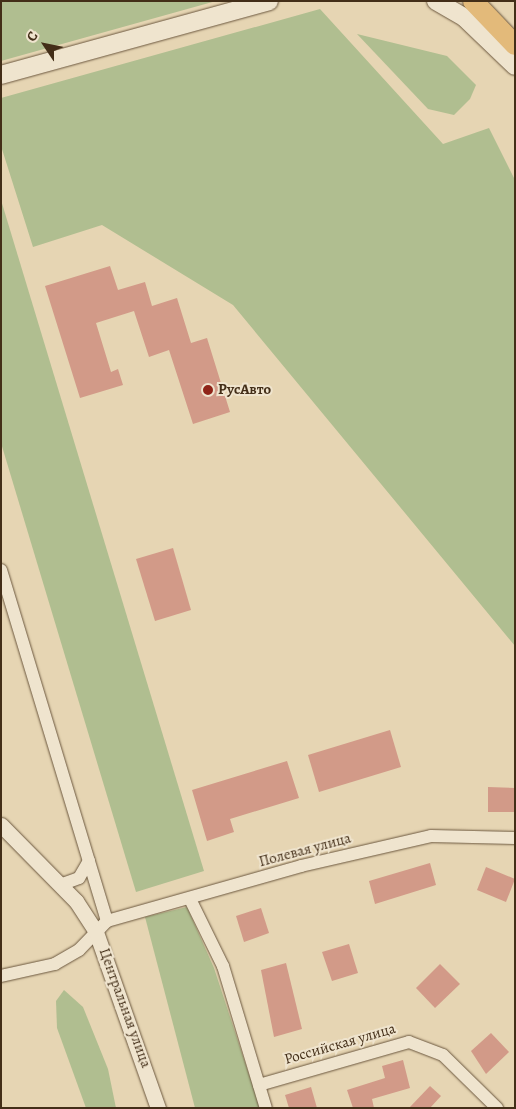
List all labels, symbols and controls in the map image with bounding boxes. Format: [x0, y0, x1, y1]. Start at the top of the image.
north arrow [20, 20, 70, 70]
text: С [22, 27, 42, 45]
place label: РусАвто [218, 381, 271, 399]
marker: РусАвто [202, 384, 214, 396]
street label: Полевая улица [257, 829, 353, 871]
street label: Центральная улица [95, 946, 155, 1070]
street label: Российская улица [282, 1020, 398, 1068]

